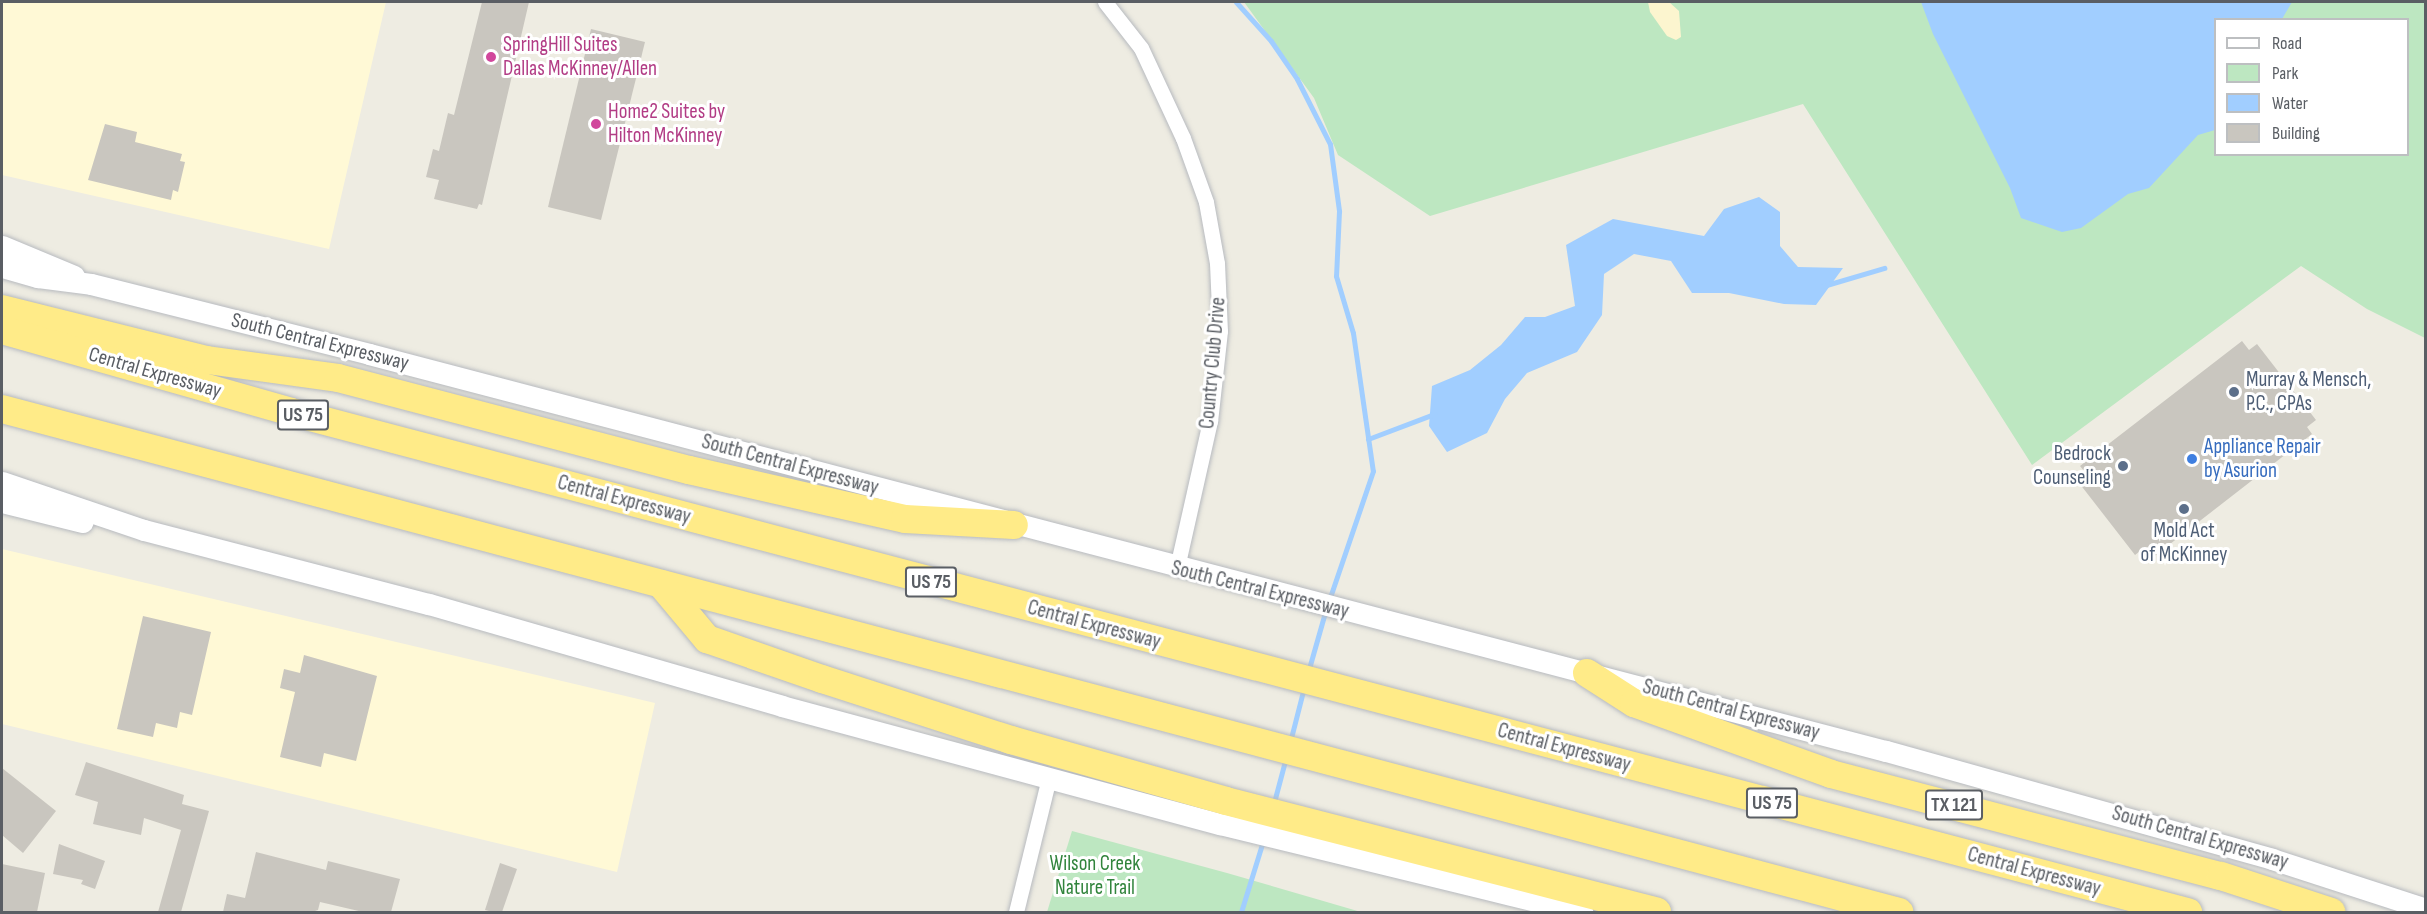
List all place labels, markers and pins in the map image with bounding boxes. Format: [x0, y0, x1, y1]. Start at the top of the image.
place label: SpringHill Suites Dallas McKinney/Allen [503, 32, 657, 82]
marker: SpringHill Suites Dallas McKinney/Allen [484, 50, 498, 64]
place label: Home2 Suites by Hilton McKinney [608, 99, 725, 149]
marker: Home2 Suites by Hilton McKinney [589, 117, 603, 131]
place label: Murray & Mensch, P.C., CPAs [2246, 367, 2371, 417]
marker: Murray & Mensch, P.C., CPAs [2227, 385, 2241, 399]
place label: Appliance Repair by Asurion [2204, 434, 2321, 484]
place label: Bedrock Counseling [2033, 441, 2111, 491]
marker: Appliance Repair by Asurion [2185, 452, 2199, 466]
marker: Bedrock Counseling [2116, 459, 2130, 473]
marker: Mold Act of McKinney [2177, 502, 2191, 516]
place label: Mold Act of McKinney [2141, 518, 2227, 568]

